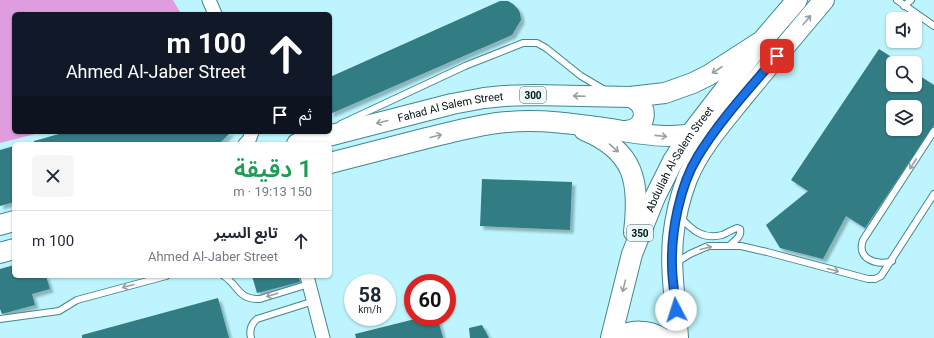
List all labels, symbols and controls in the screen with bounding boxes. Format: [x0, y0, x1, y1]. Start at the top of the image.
map controls [886, 12, 922, 136]
button: sound [886, 12, 922, 48]
one-way arrow [802, 15, 812, 25]
text: 100 m [167, 27, 246, 60]
icon: ahead [260, 28, 312, 80]
pin [760, 39, 794, 73]
icon: arrive [766, 45, 788, 67]
button: search [886, 56, 922, 92]
text: Ahmed Al-Jaber Street [66, 61, 246, 82]
one-way arrow [712, 66, 723, 74]
road number: 300 [520, 87, 546, 103]
street label: Fahad Al Salem Street [396, 90, 504, 124]
one-way arrow [573, 92, 586, 100]
button: layers [886, 100, 922, 136]
street label: Abdullah Al-Salem Street [643, 103, 716, 214]
icon: arrive [269, 104, 291, 126]
text: ثم [299, 106, 312, 124]
one-way arrow [375, 119, 388, 126]
one-way arrow [429, 132, 442, 139]
one-way arrow [654, 132, 667, 140]
one-way arrow [609, 143, 619, 153]
button: close [32, 155, 74, 197]
text: 1 دقيقة [234, 155, 312, 183]
one-way arrow [909, 158, 917, 169]
text: 150 m · 19:13 [233, 184, 312, 199]
text: تابع السير [214, 224, 278, 242]
road number: 350 [627, 225, 653, 241]
icon: ahead [290, 230, 312, 252]
text: 100 m [32, 232, 74, 250]
one-way arrow [700, 243, 713, 251]
text: Ahmed Al-Jaber Street [148, 249, 278, 264]
one-way arrow [826, 267, 839, 274]
speed limit sign: 60 [404, 274, 456, 326]
one-way arrow [620, 279, 627, 292]
one-way arrow [122, 283, 135, 290]
text: 58 [359, 283, 381, 307]
position arrow [655, 289, 697, 331]
one-way arrow [266, 292, 279, 299]
text: km/h [358, 304, 382, 315]

